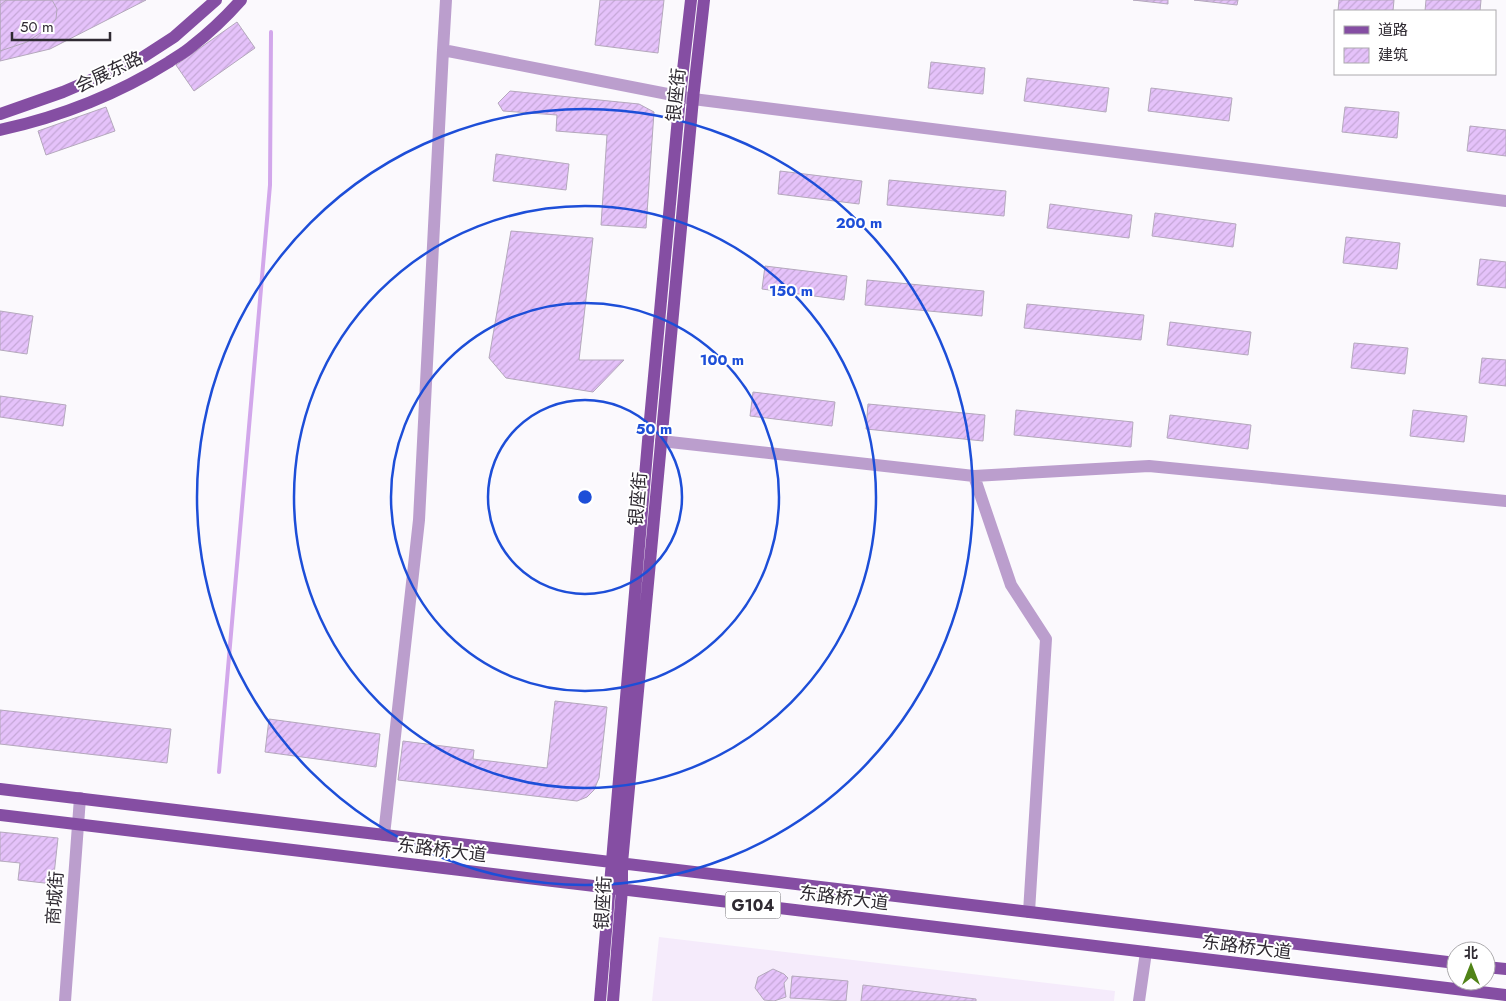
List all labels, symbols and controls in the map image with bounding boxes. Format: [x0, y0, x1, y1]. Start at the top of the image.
scale bar [12, 10, 110, 42]
legend [1334, 10, 1496, 75]
text: 50 m [20, 16, 54, 38]
text: 道路 [1378, 19, 1408, 41]
text: 建筑 [1378, 44, 1408, 66]
street label: 会展东路 [71, 45, 147, 99]
street label: 银座街 [660, 67, 692, 123]
text: 200 m [836, 212, 882, 234]
text: 150 m [769, 280, 813, 302]
text: 100 m [700, 349, 744, 371]
text: 50 m [636, 418, 672, 440]
street label: 银座街 [623, 471, 653, 527]
centre of rings [576, 488, 594, 506]
street label: 东路桥大道 [396, 832, 488, 868]
street label: 商城街 [40, 870, 70, 926]
street label: 银座街 [589, 875, 617, 931]
street label: 东路桥大道 [798, 880, 890, 916]
road number: G104 [726, 892, 780, 918]
street label: 东路桥大道 [1201, 929, 1293, 965]
north arrow [1446, 941, 1496, 991]
text: 北 [1464, 943, 1478, 963]

